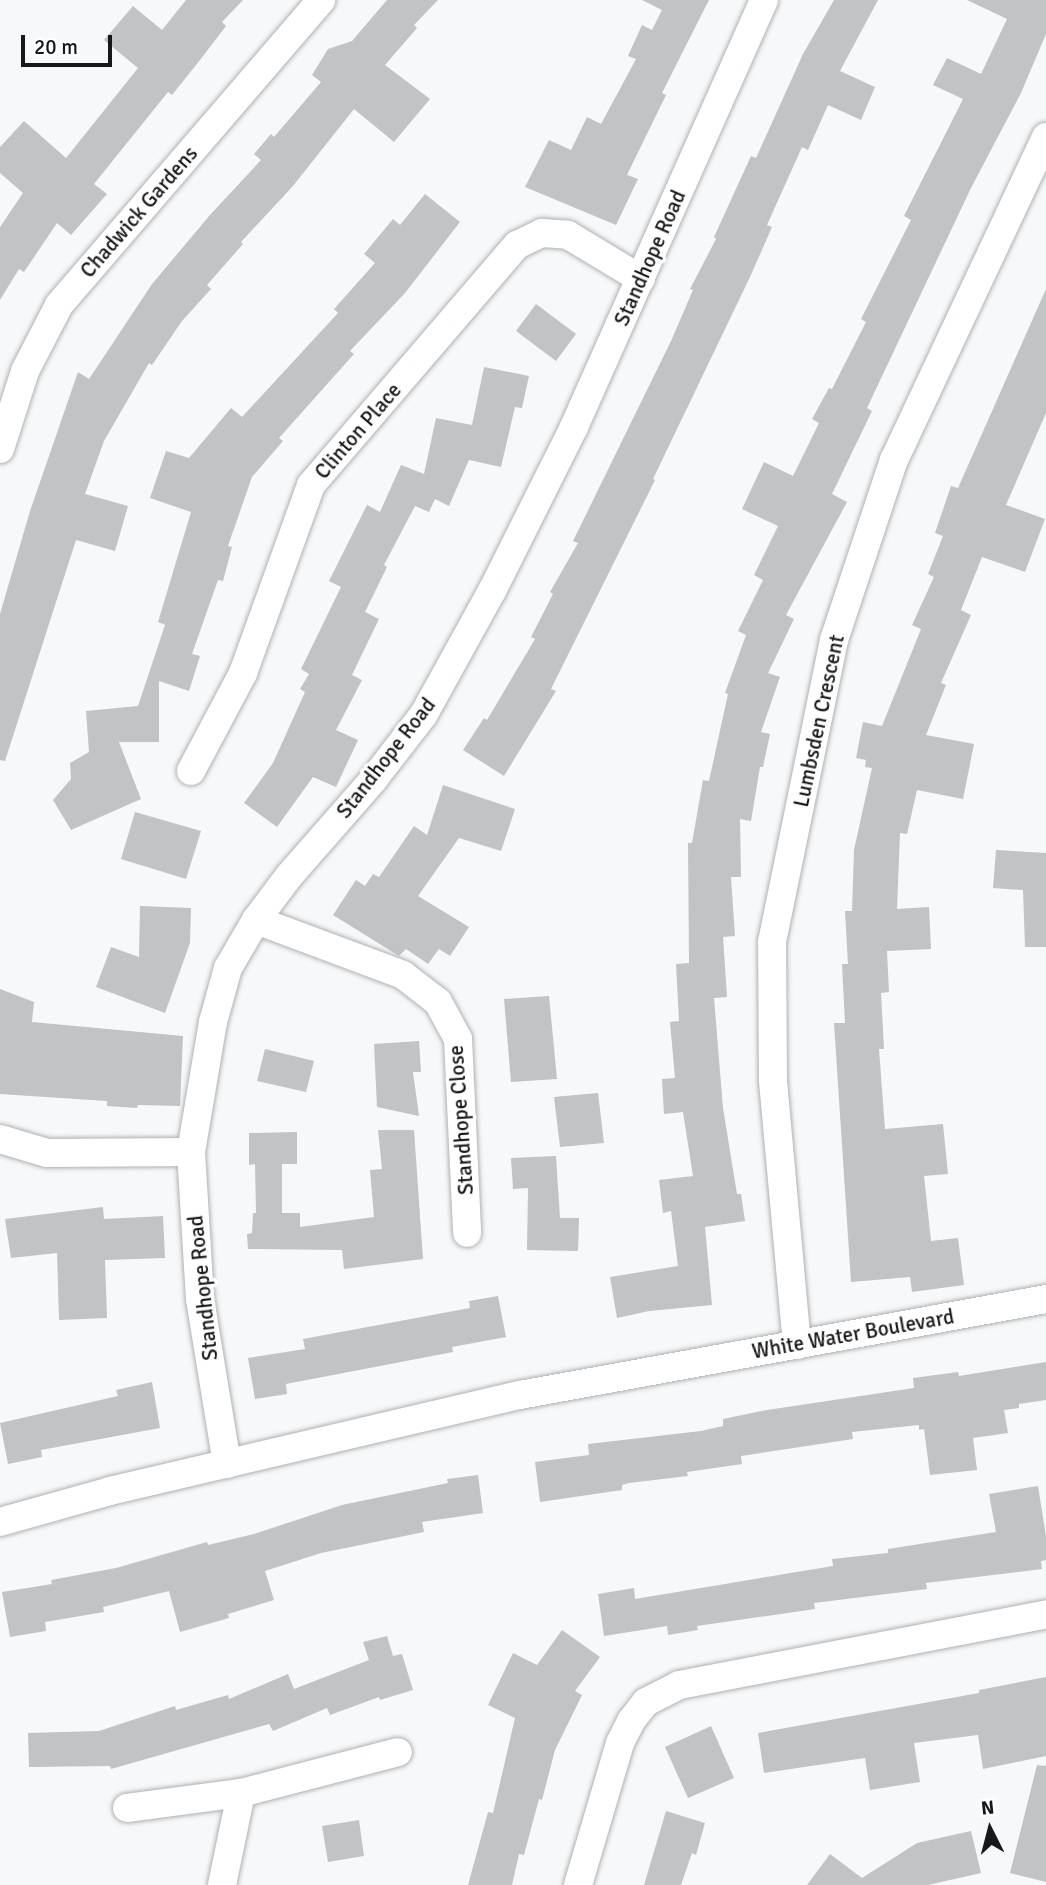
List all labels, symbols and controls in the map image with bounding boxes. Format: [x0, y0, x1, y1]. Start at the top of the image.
scale bar [24, 21, 116, 65]
text: 20 m [34, 34, 78, 60]
street label: Chadwick Gardens [75, 141, 203, 283]
street label: Standhope Road [609, 186, 691, 330]
street label: Clinton Place [309, 378, 407, 484]
street label: Lumbsden Crescent [788, 633, 850, 809]
street label: Standhope Road [331, 693, 441, 823]
street label: Standhope Close [443, 1044, 479, 1196]
street label: Standhope Road [183, 1214, 223, 1362]
street label: White Water Boulevard [750, 1304, 956, 1364]
north arrow [955, 1794, 1025, 1864]
text: N [980, 1795, 996, 1821]

